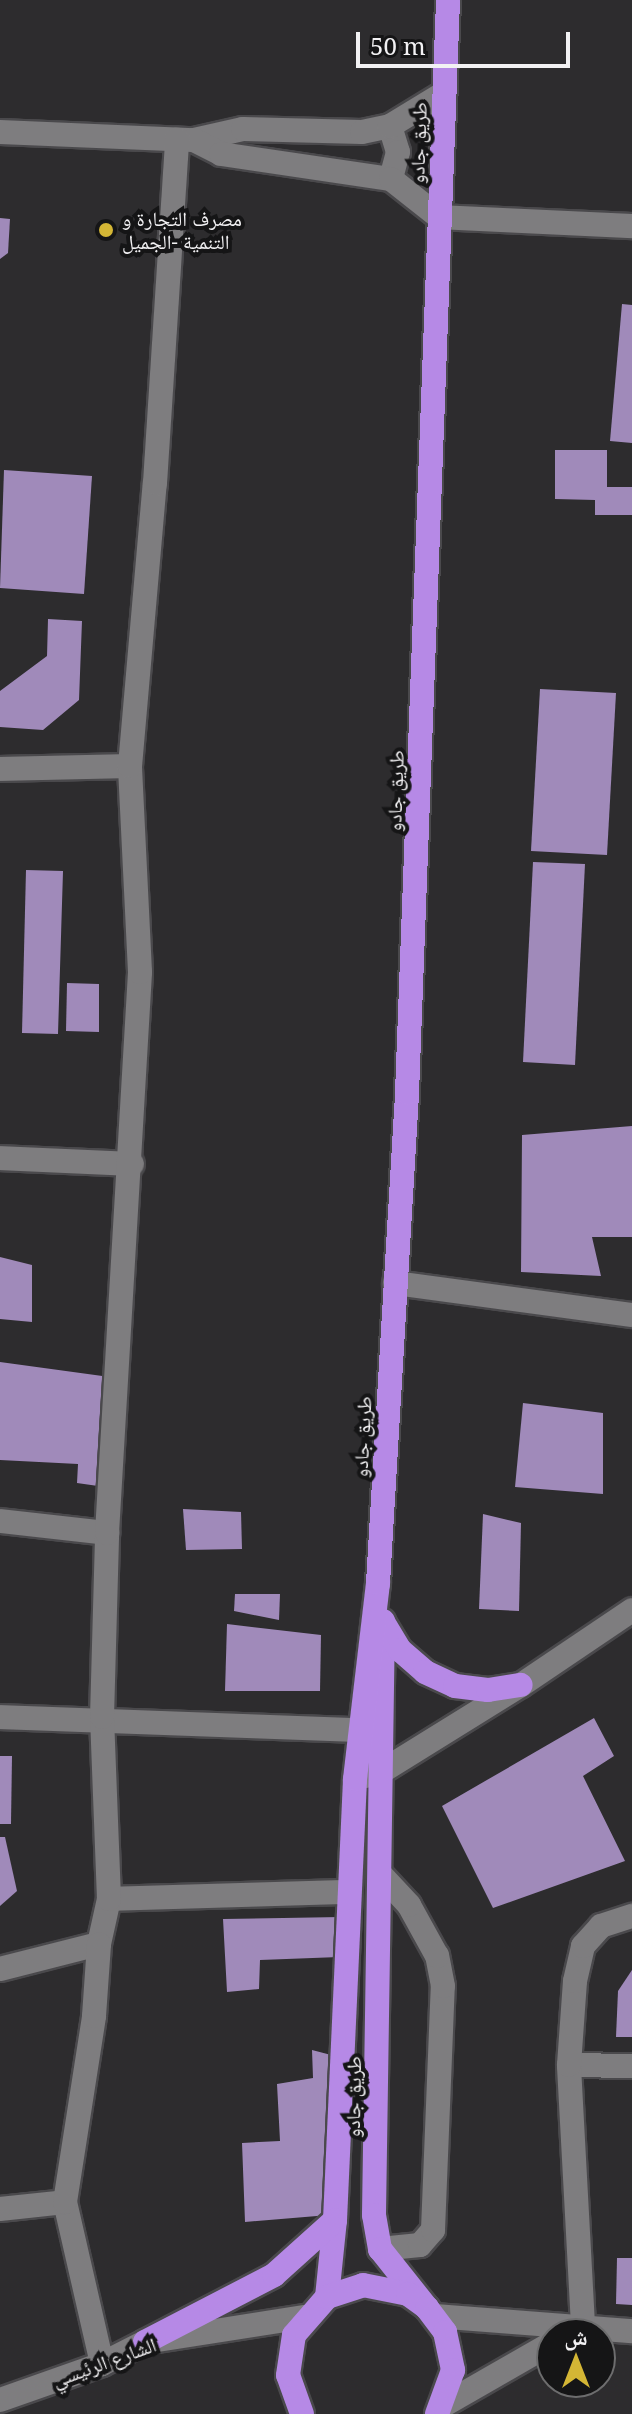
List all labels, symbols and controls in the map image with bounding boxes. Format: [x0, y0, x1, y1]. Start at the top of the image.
scale bar [360, 16, 574, 66]
text: 50 m [370, 29, 426, 62]
street label: طريق جادو [405, 102, 431, 184]
place label: مصرف التجارة و التنمية -الجميل [122, 206, 242, 253]
marker: مصرف التجارة و التنمية -الجميل [97, 221, 115, 239]
street label: طريق جادو [382, 750, 408, 832]
street label: طريق جادو [348, 1396, 376, 1478]
street label: طريق جادو [340, 2056, 366, 2138]
north arrow [536, 2318, 616, 2398]
text: ش [564, 2321, 588, 2351]
street label: الشارع الرئيسي [49, 2332, 159, 2392]

